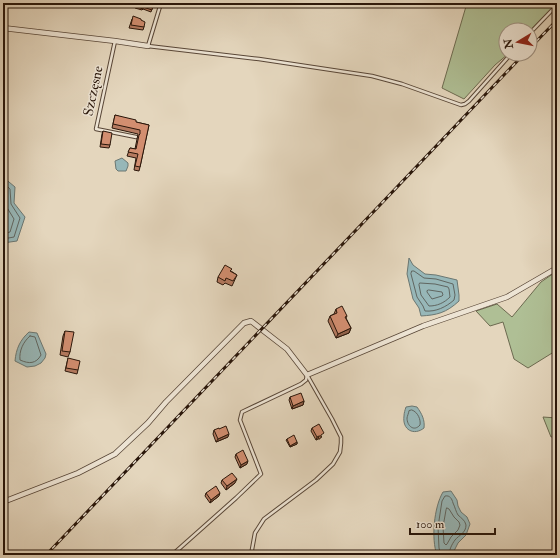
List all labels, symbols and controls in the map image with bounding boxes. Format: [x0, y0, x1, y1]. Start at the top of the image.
north arrow [498, 22, 538, 62]
text: N [501, 37, 516, 51]
street label: Szczęsne [79, 64, 107, 118]
scale bar [410, 510, 495, 536]
text: 100 m [416, 517, 445, 532]

